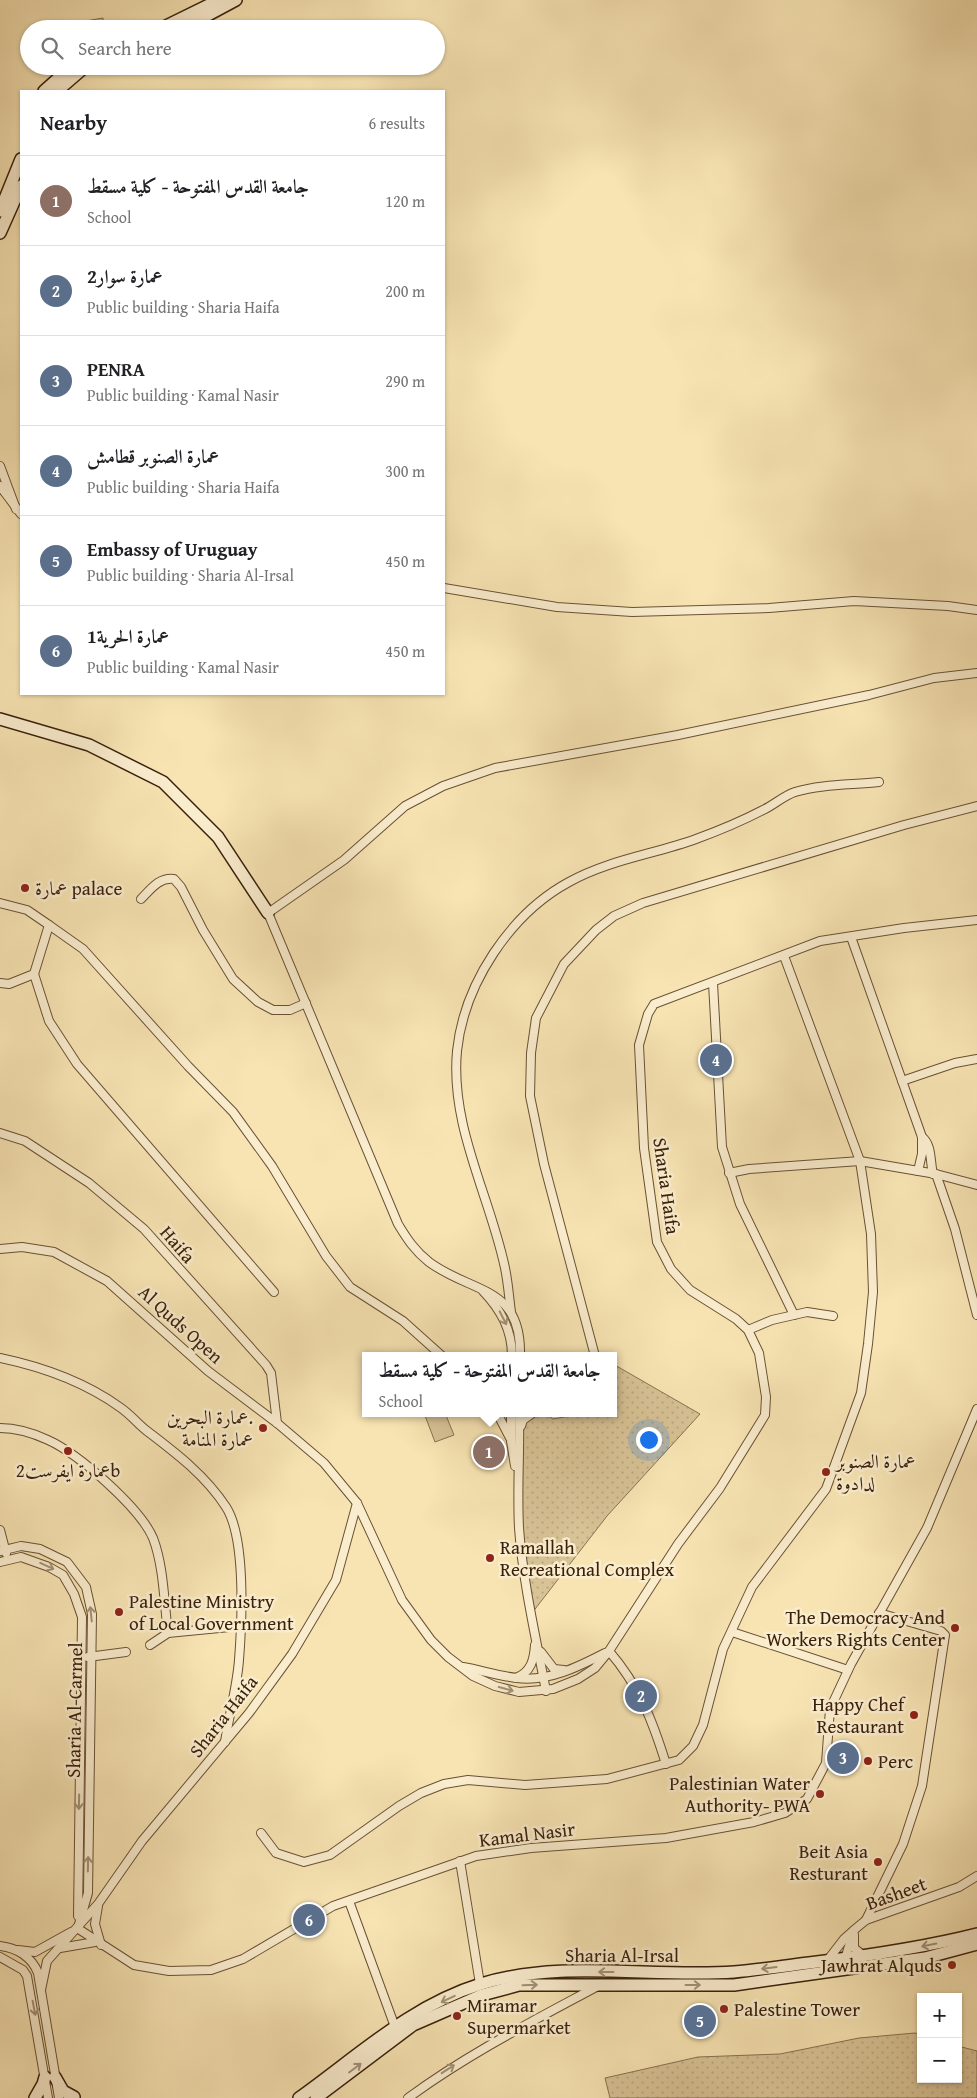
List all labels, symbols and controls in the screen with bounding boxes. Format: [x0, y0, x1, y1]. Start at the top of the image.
search box [20, 20, 445, 75]
icon: search [38, 34, 66, 62]
text: Search here [78, 34, 172, 62]
text: Nearby [40, 107, 107, 138]
text: 6 results [368, 111, 425, 135]
text: جامعة القدس المفتوحة - كلية مسقط [87, 172, 309, 200]
text: 1 [52, 189, 60, 213]
text: 120 m [385, 189, 425, 213]
text: School [87, 205, 131, 229]
text: عمارة سوار2 [87, 262, 162, 290]
text: 2 [52, 279, 60, 303]
text: 200 m [385, 279, 425, 303]
text: Public building · Sharia Haifa [87, 295, 280, 319]
text: PENRA [87, 355, 145, 383]
text: 3 [52, 369, 60, 393]
text: 290 m [385, 369, 425, 393]
text: Public building · Kamal Nasir [87, 383, 279, 407]
text: عمارة الصنوبر قطامش [87, 442, 219, 470]
text: 4 [52, 459, 60, 483]
text: 300 m [385, 459, 425, 483]
text: Public building · Sharia Haifa [87, 475, 280, 499]
text: Embassy of Uruguay [87, 535, 258, 563]
text: 5 [52, 549, 60, 573]
text: 450 m [385, 549, 425, 573]
text: Public building · Sharia Al-Irsal [87, 563, 294, 587]
text: عمارة الحرية1 [87, 622, 169, 650]
text: 6 [52, 639, 60, 663]
text: 450 m [385, 639, 425, 663]
text: Public building · Kamal Nasir [87, 655, 279, 679]
place label: عمارة palace [35, 874, 123, 902]
marker: عمارة palace [19, 882, 31, 894]
pin: 4 [700, 1041, 732, 1079]
street label: Sharia Haifa [646, 1136, 688, 1236]
street label: Haifa [154, 1219, 202, 1269]
street label: Al Quds Open [132, 1278, 230, 1370]
one-way arrow [498, 1310, 508, 1325]
popup [362, 1352, 617, 1417]
text: جامعة القدس المفتوحة - كلية مسقط [379, 1356, 600, 1384]
text: School [379, 1389, 423, 1413]
place label: عمارة البحرين. عمارة المنامة [167, 1403, 253, 1453]
marker: عمارة البحرين. عمارة المنامة [257, 1422, 269, 1434]
your location [636, 1427, 662, 1453]
pin: 1 [473, 1433, 505, 1471]
marker: عمارة ايفرست2b [62, 1445, 74, 1457]
place label: عمارة الصنوبر لدادوة [834, 1447, 916, 1497]
place label: عمارة ايفرست2b [16, 1456, 120, 1484]
marker: عمارة الصنوبر لدادوة [820, 1466, 832, 1478]
place label: Ramallah Recreational Complex [500, 1533, 674, 1583]
marker: Ramallah Recreational Complex [484, 1552, 496, 1564]
one-way arrow [39, 1561, 54, 1571]
place label: Palestine Ministry of Local Government [129, 1587, 294, 1637]
place label: The Democracy And Workers Rights Center [766, 1603, 946, 1653]
one-way arrow [86, 1606, 96, 1622]
marker: Palestine Ministry of Local Government [113, 1606, 125, 1618]
marker: The Democracy And Workers Rights Center [949, 1622, 961, 1634]
street label: Sharia Al-Carmel [59, 1642, 89, 1778]
street label: Sharia Haifa [182, 1669, 264, 1763]
pin: 2 [625, 1677, 657, 1715]
one-way arrow [497, 1684, 513, 1694]
place label: Happy Chef Restaurant [812, 1690, 906, 1740]
marker: Happy Chef Restaurant [908, 1709, 920, 1721]
pin: 3 [827, 1739, 859, 1777]
place label: Perc [878, 1747, 913, 1775]
marker: Perc [862, 1755, 874, 1767]
place label: Palestinian Water Authority- PWA [669, 1769, 810, 1819]
marker: Palestinian Water Authority- PWA [814, 1788, 826, 1800]
one-way arrow [75, 1794, 84, 1810]
street label: Kamal Nasir [477, 1814, 577, 1854]
place label: Beit Asia Resturant [790, 1837, 868, 1887]
one-way arrow [84, 1856, 93, 1872]
marker: Beit Asia Resturant [872, 1856, 884, 1868]
street label: Basheet [862, 1869, 930, 1917]
pin: 6 [293, 1901, 325, 1939]
one-way arrow [922, 1940, 938, 1950]
street label: Sharia Al-Irsal [565, 1941, 679, 1969]
place label: Jawhrat Alquds [819, 1951, 942, 1979]
marker: Jawhrat Alquds [946, 1959, 958, 1971]
one-way arrow [761, 1963, 777, 1973]
one-way arrow [599, 1967, 615, 1977]
one-way arrow [522, 1980, 538, 1990]
one-way arrow [684, 1980, 700, 1990]
place label: Miramar Supermarket [467, 1991, 571, 2041]
map controls [917, 1993, 962, 2083]
button: + [917, 1993, 962, 2038]
one-way arrow [441, 1994, 456, 2004]
place label: Palestine Tower [734, 1995, 860, 2023]
one-way arrow [29, 1999, 39, 2015]
pin: 5 [684, 2002, 716, 2040]
marker: Palestine Tower [718, 2003, 730, 2015]
marker: Miramar Supermarket [451, 2010, 463, 2022]
button: − [917, 2038, 962, 2083]
one-way arrow [348, 2063, 361, 2074]
one-way arrow [440, 2064, 454, 2074]

